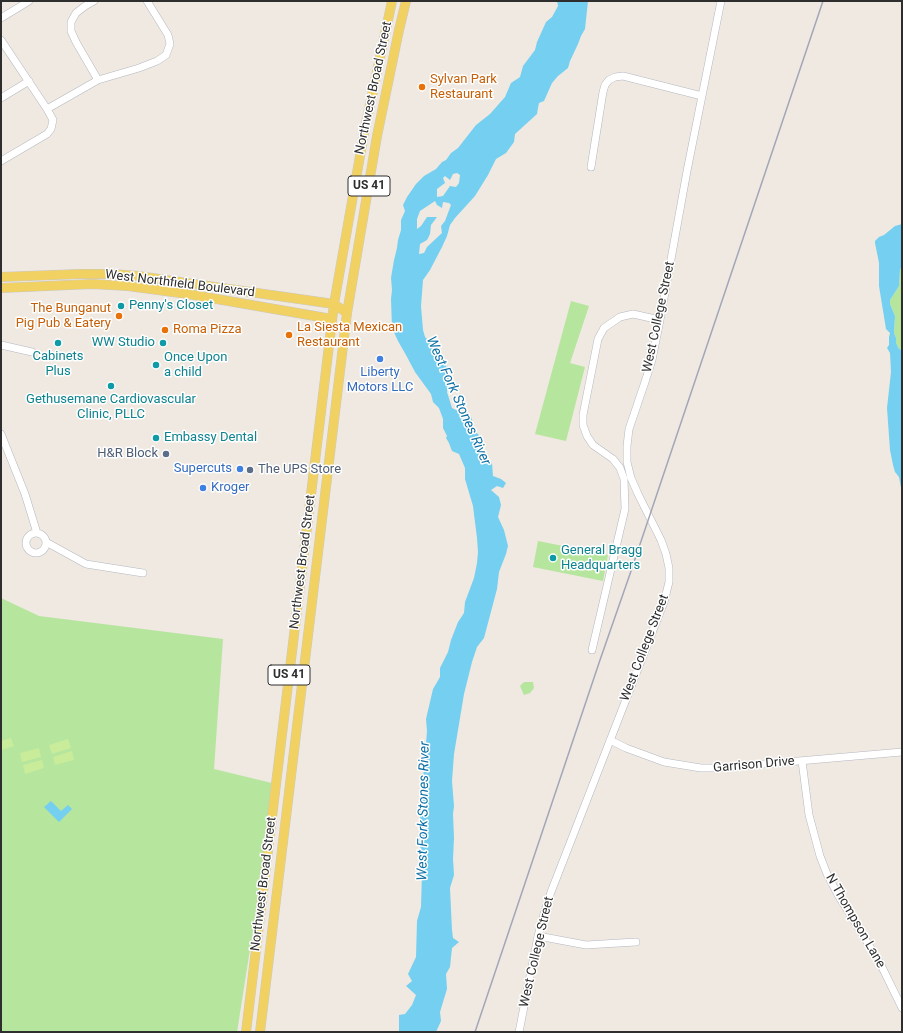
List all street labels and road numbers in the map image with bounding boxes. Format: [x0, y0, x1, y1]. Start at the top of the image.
street label: Northwest Broad Street [352, 20, 396, 156]
road number: US 41 [348, 176, 390, 196]
street label: West College Street [640, 260, 678, 374]
street label: West Northfield Boulevard [104, 267, 256, 301]
street label: Northwest Broad Street [287, 494, 319, 630]
street label: West College Street [617, 592, 673, 704]
road number: US 41 [268, 665, 310, 685]
street label: Garrison Drive [713, 754, 795, 776]
street label: Northwest Broad Street [248, 816, 280, 952]
street label: N Thompson Lane [822, 871, 888, 971]
street label: West College Street [517, 895, 557, 1009]

